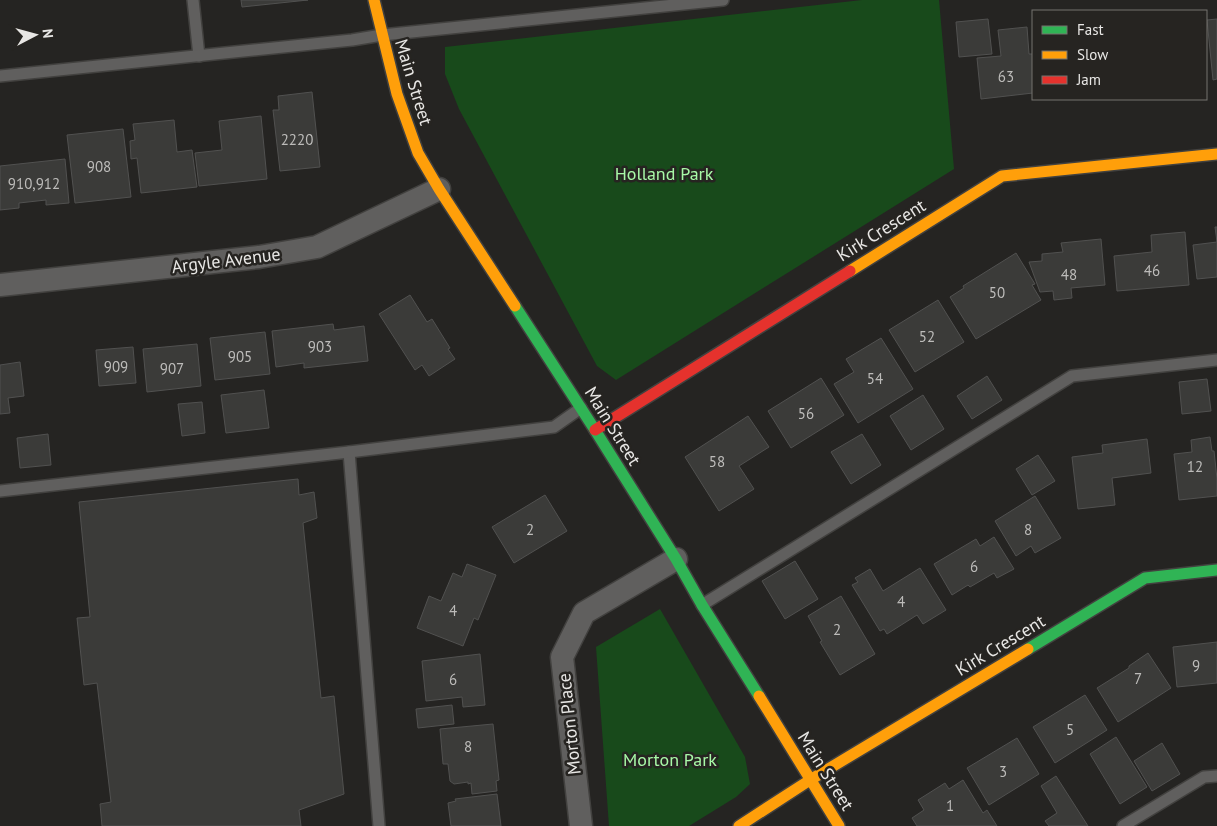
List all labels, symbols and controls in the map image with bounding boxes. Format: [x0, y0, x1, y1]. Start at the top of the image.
north arrow [10, 10, 60, 60]
legend [1032, 10, 1207, 100]
text: Fast [1077, 20, 1104, 39]
text: N [38, 28, 57, 39]
street label: Main Street [390, 36, 438, 128]
text: Slow [1077, 45, 1108, 64]
house number: 63 [998, 67, 1014, 86]
text: Jam [1076, 70, 1101, 89]
house number: 2220 [281, 130, 313, 149]
house number: 908 [87, 157, 111, 176]
park label: Holland Park [615, 162, 714, 185]
house number: 910,912 [8, 174, 60, 193]
street label: Kirk Crescent [832, 194, 930, 266]
street label: Argyle Avenue [170, 242, 282, 278]
house number: 46 [1144, 261, 1160, 280]
house number: 48 [1061, 265, 1077, 284]
house number: 50 [989, 283, 1005, 302]
house number: 52 [919, 327, 935, 346]
house number: 903 [308, 337, 332, 356]
house number: 905 [228, 347, 252, 366]
house number: 909 [104, 357, 128, 376]
house number: 907 [160, 359, 184, 378]
house number: 54 [867, 369, 883, 388]
street label: Main Street [580, 382, 646, 470]
house number: 56 [798, 404, 814, 423]
house number: 58 [709, 452, 725, 471]
house number: 12 [1187, 457, 1203, 476]
house number: 2 [526, 520, 534, 539]
house number: 8 [1024, 520, 1032, 539]
house number: 6 [970, 557, 978, 576]
house number: 4 [897, 592, 905, 611]
house number: 4 [449, 601, 457, 620]
street label: Kirk Crescent [951, 609, 1049, 681]
house number: 2 [833, 620, 841, 639]
house number: 9 [1192, 656, 1200, 675]
house number: 7 [1134, 669, 1142, 688]
house number: 6 [449, 670, 457, 689]
street label: Morton Place [552, 672, 586, 776]
house number: 5 [1066, 720, 1074, 739]
street label: Main Street [793, 727, 859, 815]
house number: 8 [464, 737, 472, 756]
park label: Morton Park [623, 748, 717, 771]
house number: 3 [999, 762, 1007, 781]
house number: 1 [946, 796, 954, 815]

